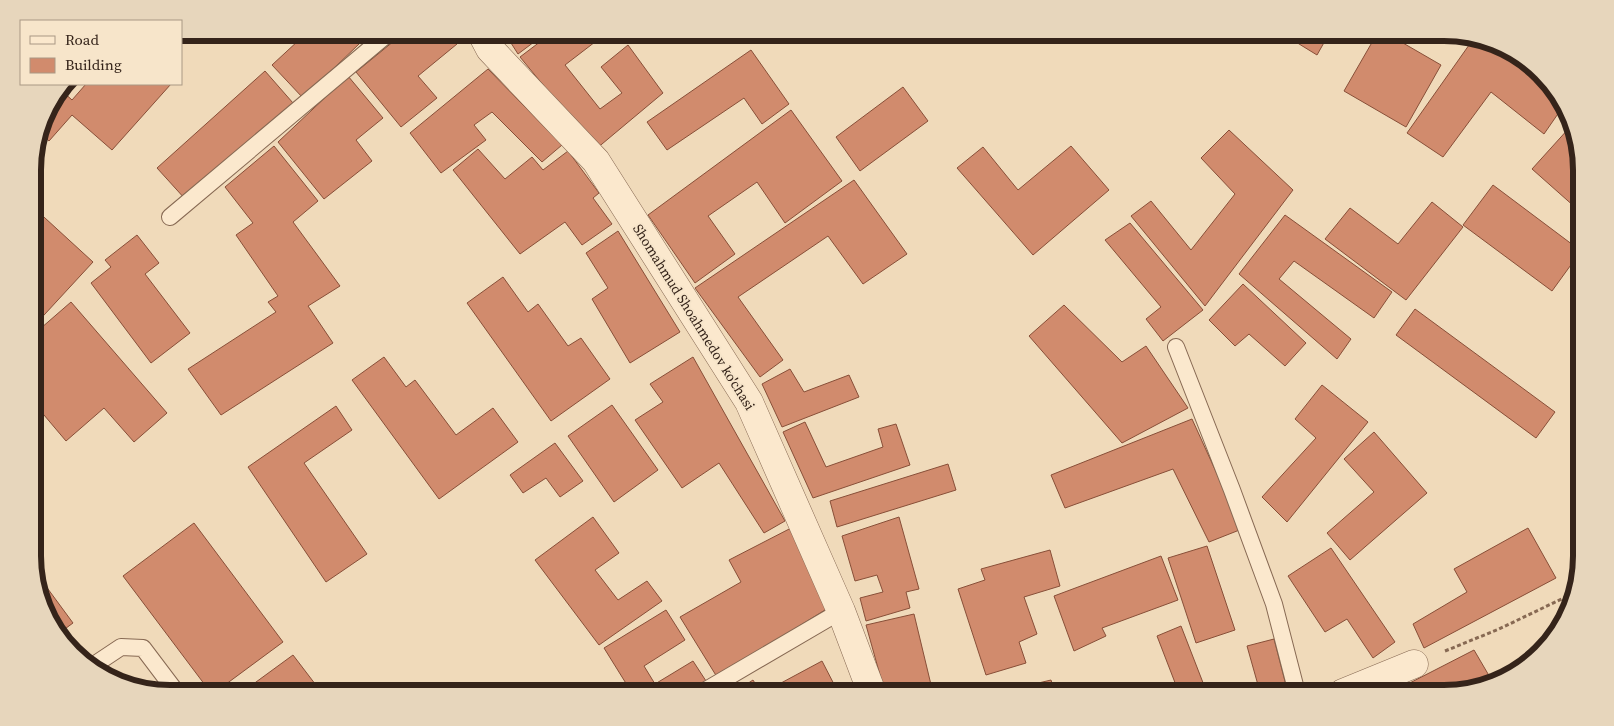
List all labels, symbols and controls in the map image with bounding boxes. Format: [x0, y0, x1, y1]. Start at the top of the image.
legend [20, 20, 182, 85]
text: Road [65, 29, 99, 50]
text: Building [65, 54, 122, 75]
street label: Shomahmud Shoahmedov ko'chasi [628, 220, 760, 414]

